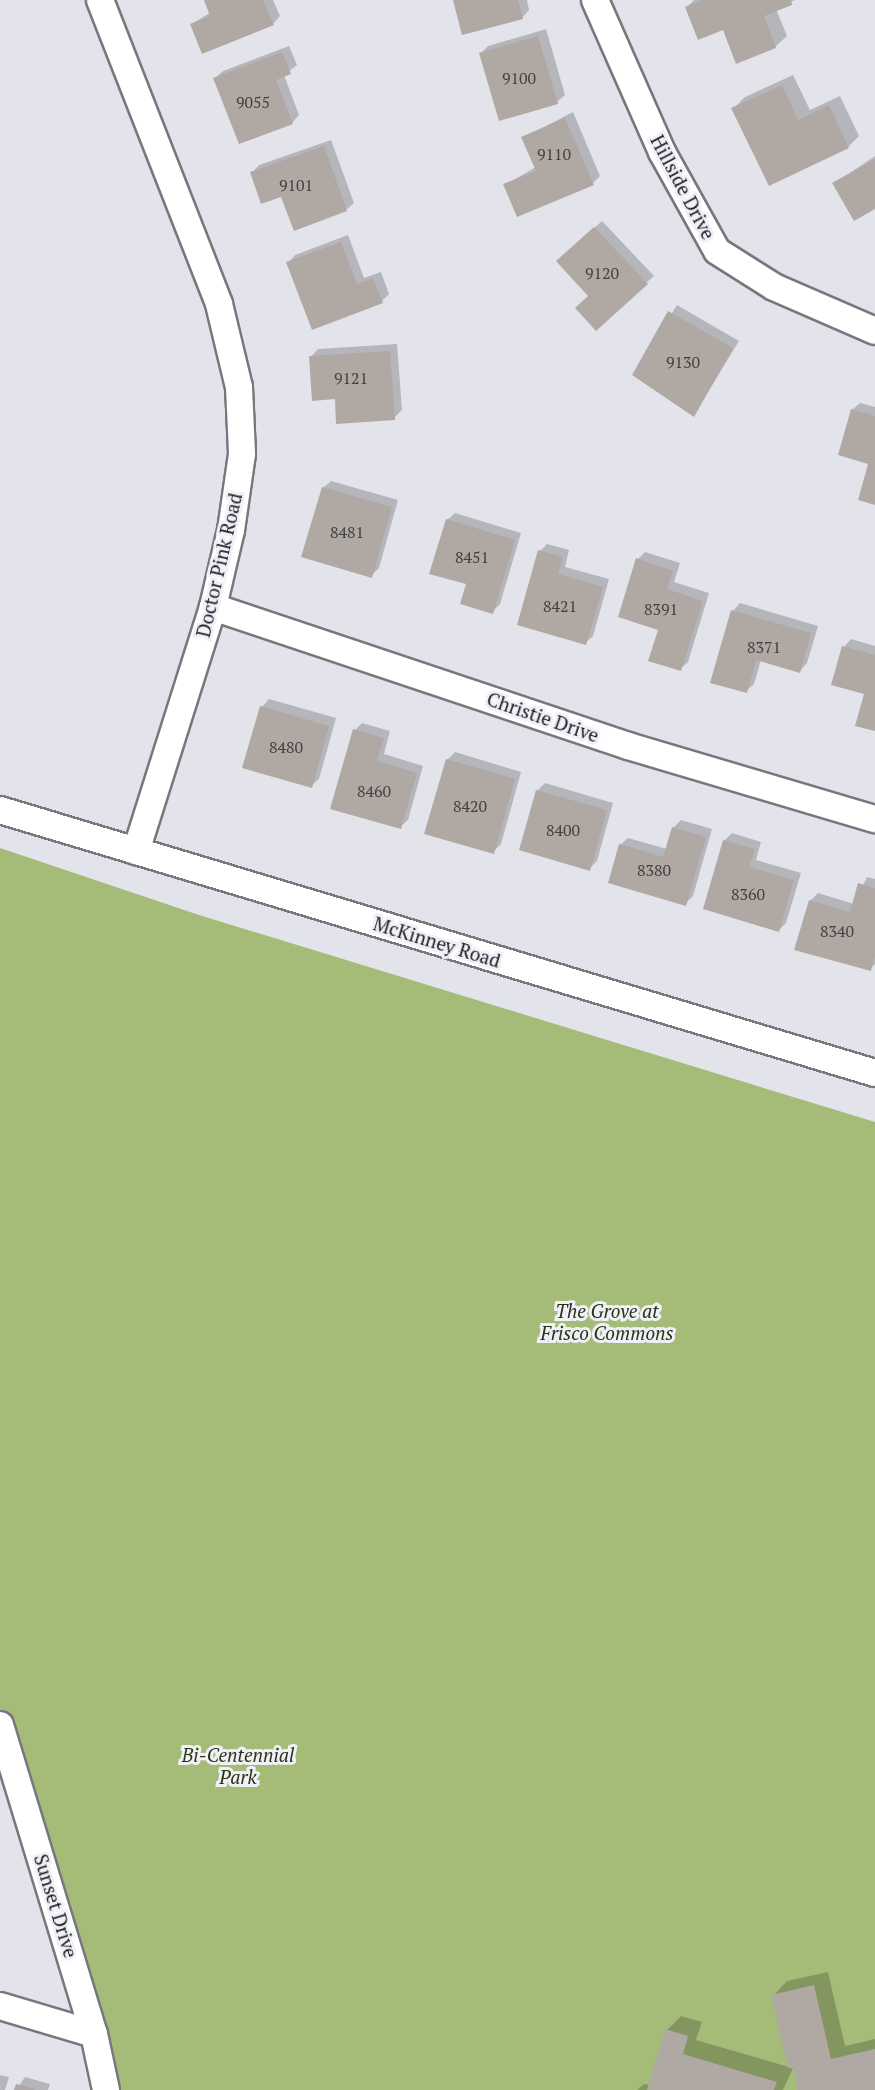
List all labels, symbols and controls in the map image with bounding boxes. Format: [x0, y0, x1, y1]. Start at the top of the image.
house number: 9100 [502, 68, 536, 88]
house number: 9055 [236, 92, 270, 112]
street label: Hillside Drive [646, 131, 720, 243]
house number: 9110 [537, 144, 571, 164]
house number: 9101 [279, 175, 313, 195]
house number: 9120 [585, 263, 619, 283]
house number: 9130 [666, 352, 700, 372]
house number: 9121 [334, 368, 368, 388]
street label: Doctor Pink Road [191, 491, 247, 639]
house number: 8481 [330, 522, 364, 542]
house number: 8451 [455, 547, 489, 567]
house number: 8421 [543, 596, 577, 616]
house number: 8391 [644, 599, 678, 619]
house number: 8371 [747, 637, 781, 657]
street label: Christie Drive [484, 687, 602, 747]
house number: 8480 [269, 737, 303, 757]
house number: 8460 [357, 781, 391, 801]
house number: 8420 [453, 796, 487, 816]
house number: 8400 [546, 820, 580, 840]
house number: 8380 [637, 860, 671, 880]
house number: 8360 [731, 884, 765, 904]
street label: McKinney Road [371, 912, 503, 972]
house number: 8340 [820, 921, 854, 941]
park label: The Grove at Frisco Commons [541, 1300, 673, 1344]
park label: Bi-Centennial Park [182, 1744, 294, 1788]
street label: Sunset Drive [29, 1851, 83, 1961]

